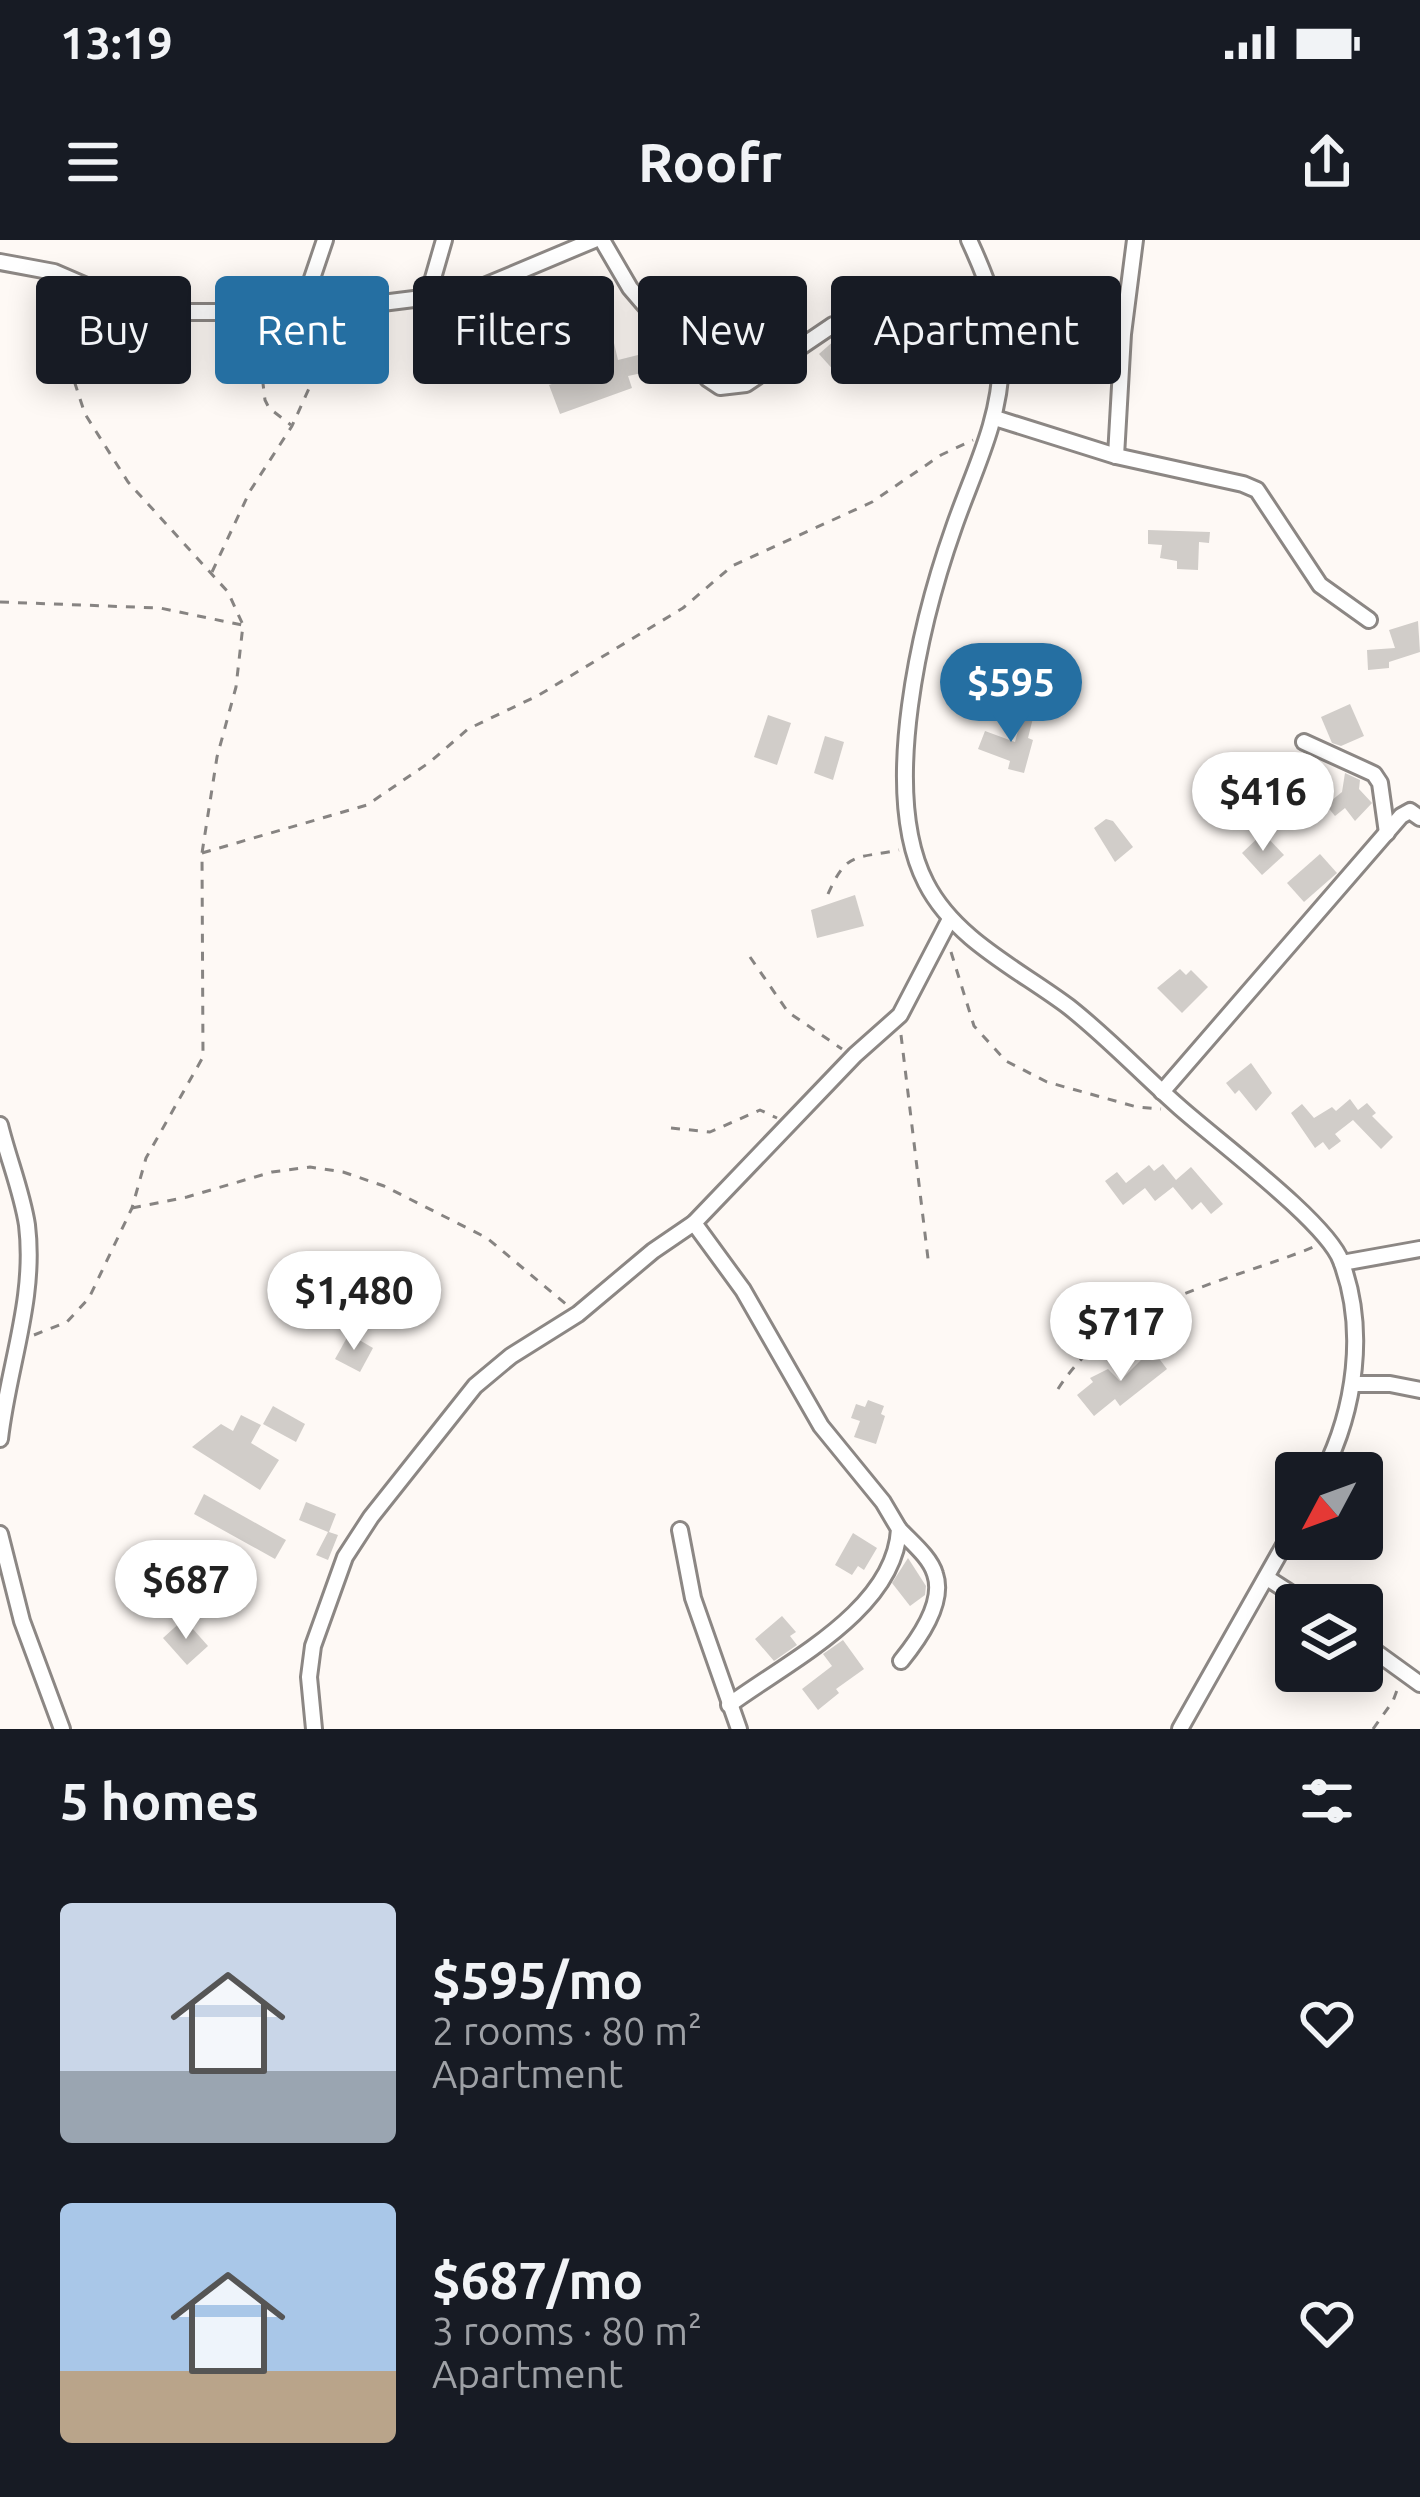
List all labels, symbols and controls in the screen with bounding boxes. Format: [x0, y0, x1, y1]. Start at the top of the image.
text: 13:19 [60, 17, 173, 68]
icon: menu [60, 129, 126, 195]
icon: share [1294, 129, 1360, 195]
text: Roofr [638, 132, 782, 192]
chip: Buy [36, 276, 191, 384]
chip: Rent [215, 276, 389, 384]
chip: Filters [413, 276, 614, 384]
chip: New [638, 276, 807, 384]
chip: Apartment [831, 276, 1121, 384]
pin: $595 [940, 643, 1082, 745]
text: $595 [967, 660, 1055, 703]
pin: $416 [1192, 752, 1334, 854]
text: $416 [1219, 769, 1307, 812]
pin: $1,480 [256, 1251, 452, 1353]
text: $1,480 [294, 1268, 414, 1311]
pin: $717 [1050, 1282, 1192, 1384]
text: $717 [1077, 1299, 1165, 1342]
north arrow [1275, 1452, 1383, 1560]
map controls [1275, 1452, 1383, 1692]
pin: $687 [115, 1540, 257, 1642]
text: $687 [142, 1557, 230, 1600]
button: layers [1275, 1584, 1383, 1692]
icon: filters [1294, 1768, 1360, 1834]
text: 5 homes [60, 1772, 259, 1830]
icon: home [156, 1951, 300, 2095]
text: $595/mo [432, 1951, 643, 2009]
icon: heart [1294, 1990, 1360, 2056]
text: 2 rooms · 80 m² [432, 2009, 702, 2052]
text: Apartment [432, 2052, 623, 2095]
icon: home [156, 2251, 300, 2395]
text: $687/mo [432, 2251, 643, 2309]
icon: heart [1294, 2290, 1360, 2356]
text: 3 rooms · 80 m² [432, 2309, 702, 2352]
text: Apartment [432, 2352, 623, 2395]

